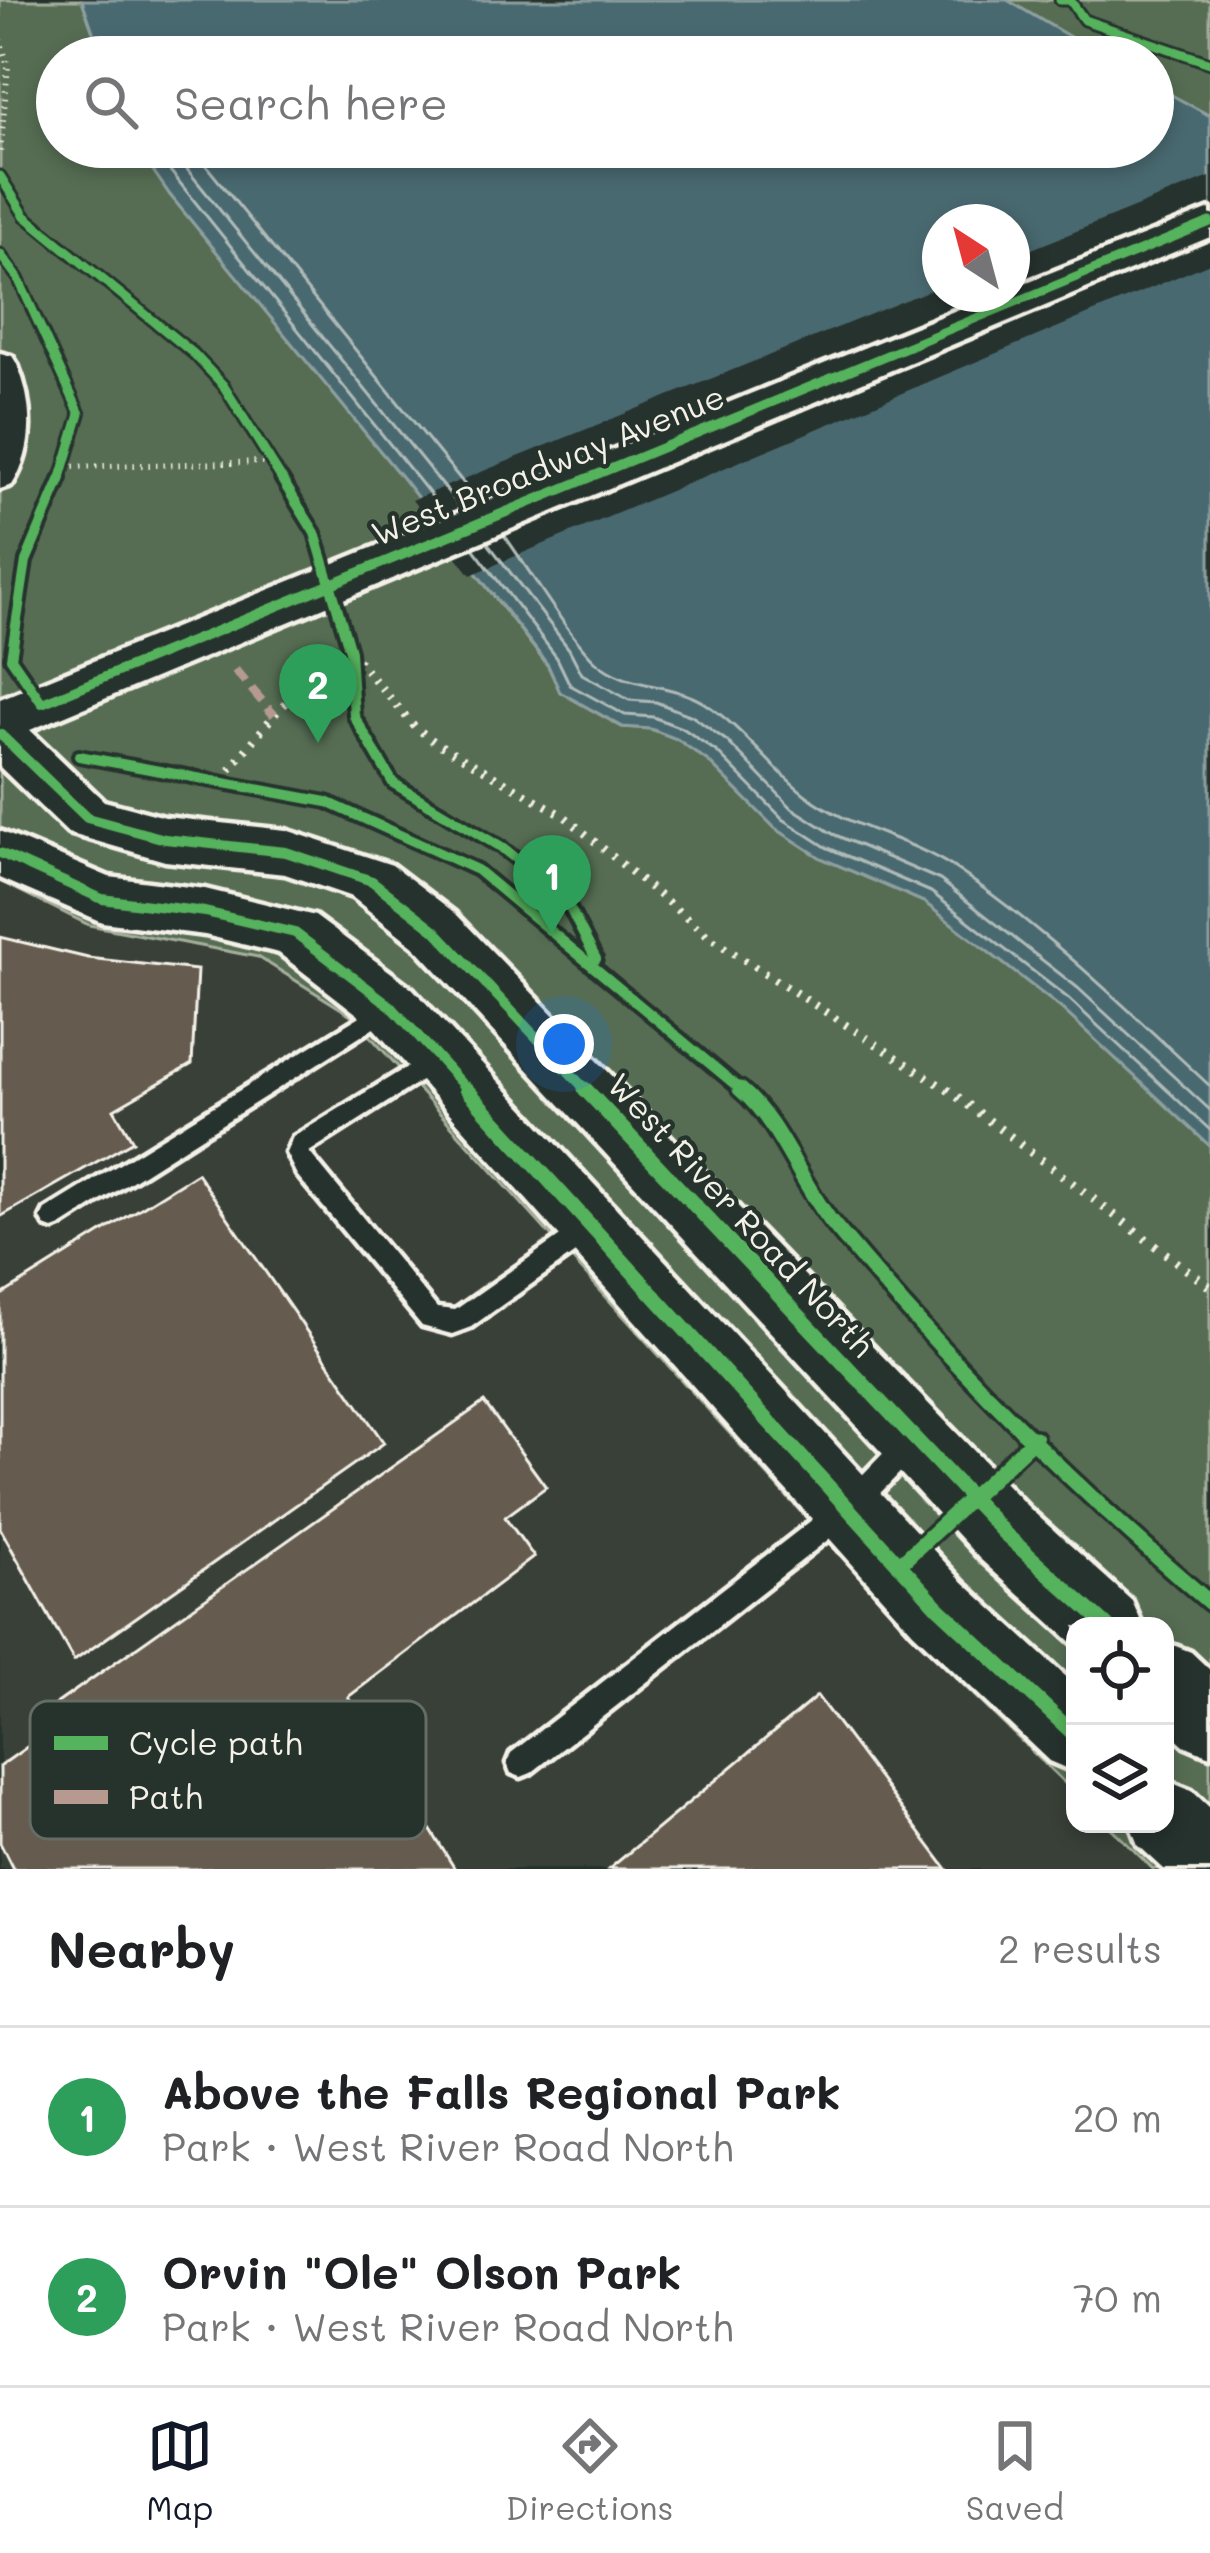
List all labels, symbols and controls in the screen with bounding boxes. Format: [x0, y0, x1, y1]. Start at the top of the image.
search box [36, 36, 1174, 168]
icon: search [78, 69, 144, 135]
text: Search here [174, 73, 448, 131]
north arrow [922, 204, 1030, 312]
street label: West Broadway Avenue [365, 373, 731, 555]
pin: 2 [279, 644, 357, 743]
pin: 1 [513, 835, 591, 934]
your location [534, 1014, 594, 1074]
street label: West River Road North [599, 1063, 885, 1365]
map controls [1066, 1617, 1174, 1833]
button: locate [1066, 1617, 1174, 1725]
legend [30, 1701, 426, 1839]
text: Cycle path [129, 1720, 303, 1764]
button: layers [1066, 1725, 1174, 1833]
text: Path [129, 1774, 203, 1817]
text: Nearby [48, 1914, 235, 1981]
text: 2 results [998, 1922, 1162, 1973]
text: Above the Falls Regional Park [162, 2062, 841, 2120]
text: 1 [78, 2091, 96, 2142]
text: 20 m [1073, 2091, 1162, 2142]
text: Park · West River Road North [162, 2120, 733, 2171]
text: Orvin "Ole" Olson Park [162, 2242, 682, 2300]
text: 2 [76, 2271, 98, 2322]
text: 70 m [1073, 2271, 1162, 2322]
text: Park · West River Road North [162, 2300, 733, 2351]
tab: Map [146, 2413, 213, 2528]
tab: Directions [506, 2413, 673, 2528]
tab: Saved [966, 2413, 1064, 2528]

